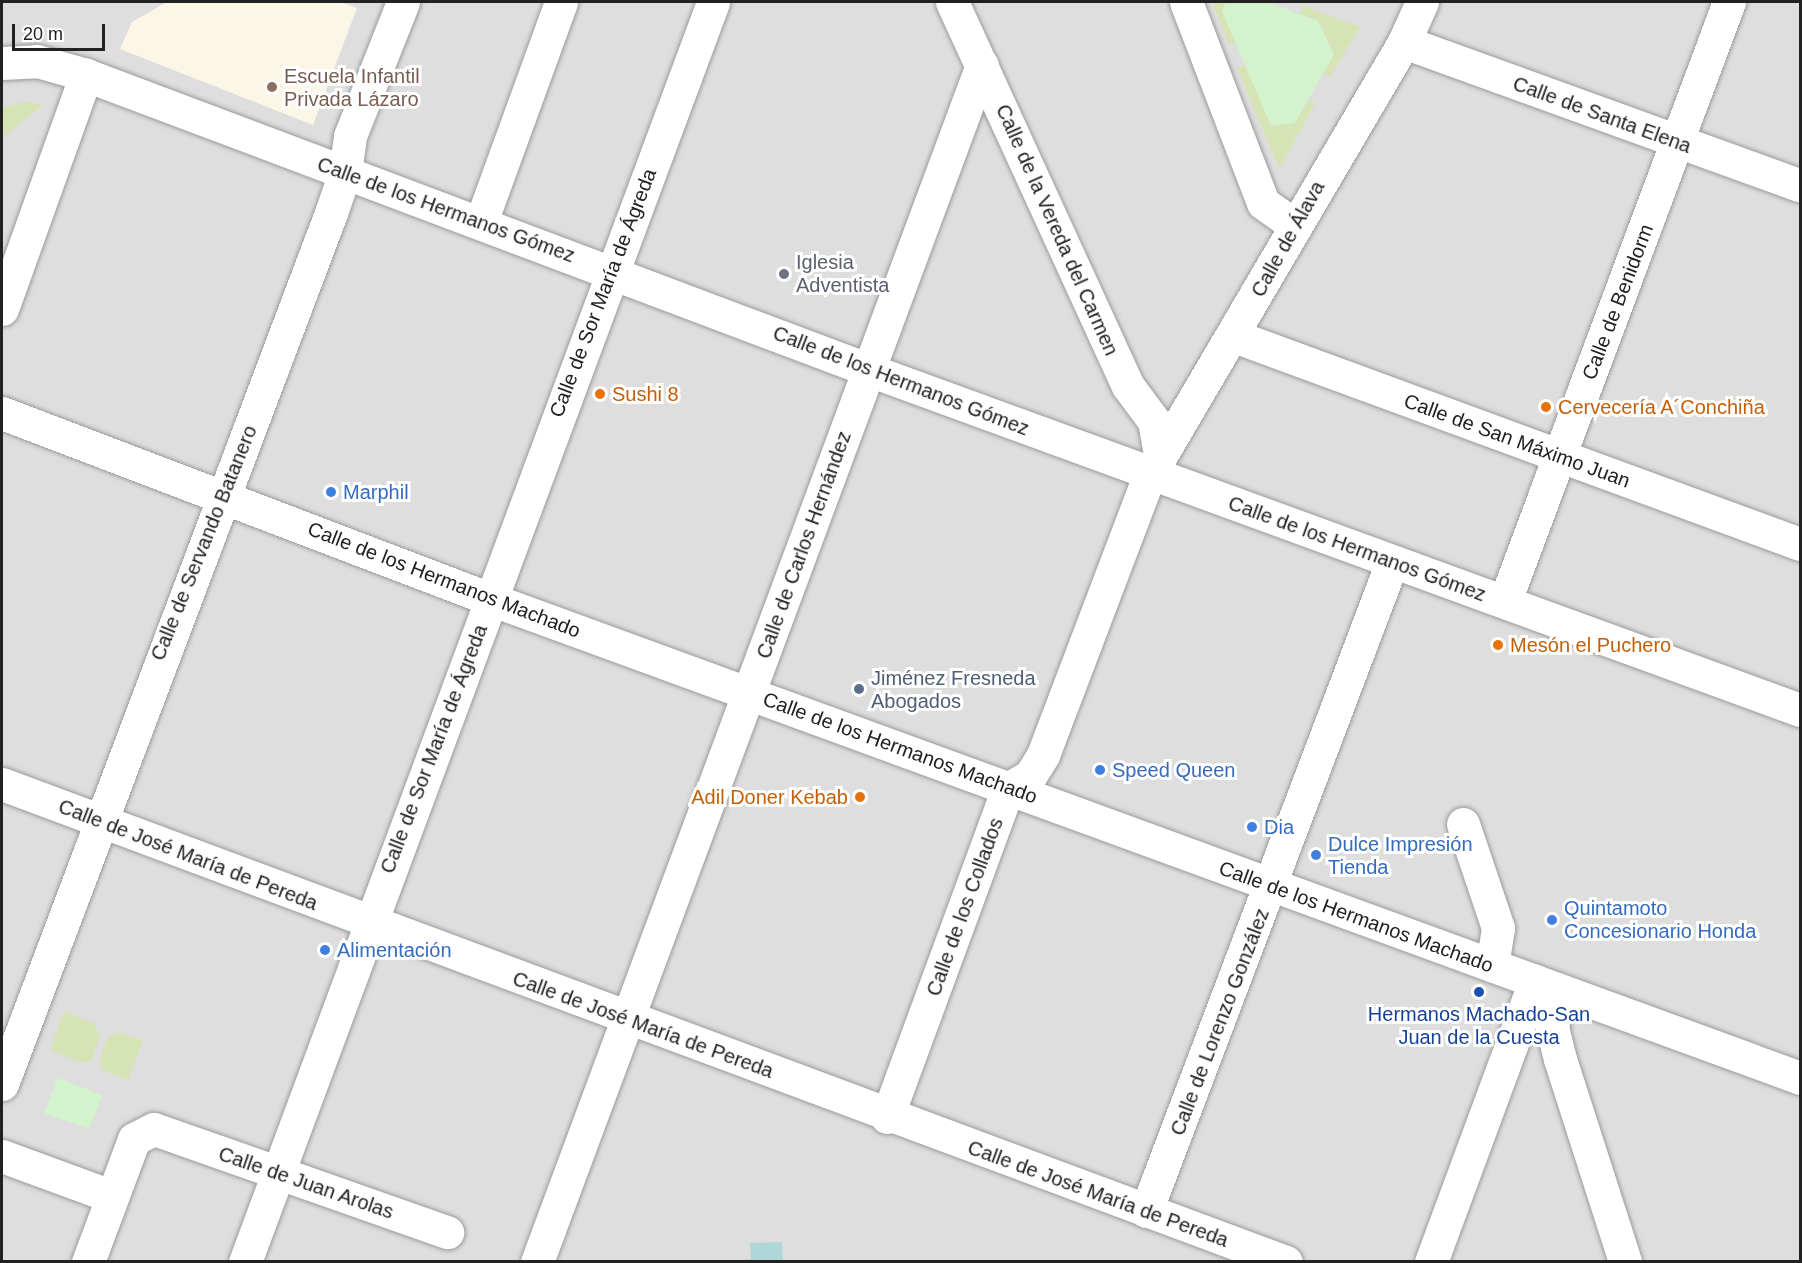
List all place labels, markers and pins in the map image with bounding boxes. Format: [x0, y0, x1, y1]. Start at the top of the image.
place label: Escuela Infantil Privada Lázaro [284, 64, 420, 111]
marker: Escuela Infantil Privada Lázaro [265, 80, 279, 94]
place label: Iglesia Adventista [796, 250, 889, 297]
marker: Iglesia Adventista [777, 267, 791, 281]
place label: Sushi 8 [612, 382, 679, 406]
marker: Sushi 8 [593, 387, 607, 401]
place label: Cervecería A´Conchiña [1558, 395, 1766, 419]
marker: Cervecería A´Conchiña [1539, 400, 1553, 414]
place label: Marphil [343, 480, 409, 504]
marker: Marphil [324, 485, 338, 499]
place label: Mesón el Puchero [1510, 633, 1671, 657]
marker: Mesón el Puchero [1491, 638, 1505, 652]
place label: Jiménez Fresneda Abogados [871, 666, 1036, 713]
marker: Jiménez Fresneda Abogados [852, 682, 866, 696]
place label: Speed Queen [1112, 758, 1235, 782]
marker: Speed Queen [1093, 763, 1107, 777]
place label: Adil Doner Kebab [691, 785, 848, 809]
marker: Adil Doner Kebab [853, 790, 867, 804]
place label: Dia [1264, 815, 1294, 839]
marker: Dia [1245, 820, 1259, 834]
place label: Dulce Impresión Tienda [1328, 832, 1473, 879]
marker: Dulce Impresión Tienda [1309, 848, 1323, 862]
place label: Quintamoto Concesionario Honda [1564, 897, 1756, 944]
marker: Quintamoto Concesionario Honda [1545, 913, 1559, 927]
place label: Alimentación [337, 938, 452, 962]
marker: Alimentación [318, 943, 332, 957]
marker: Hermanos Machado-San Juan de la Cuesta [1472, 985, 1486, 999]
place label: Hermanos Machado-San Juan de la Cuesta [1368, 1002, 1590, 1049]

